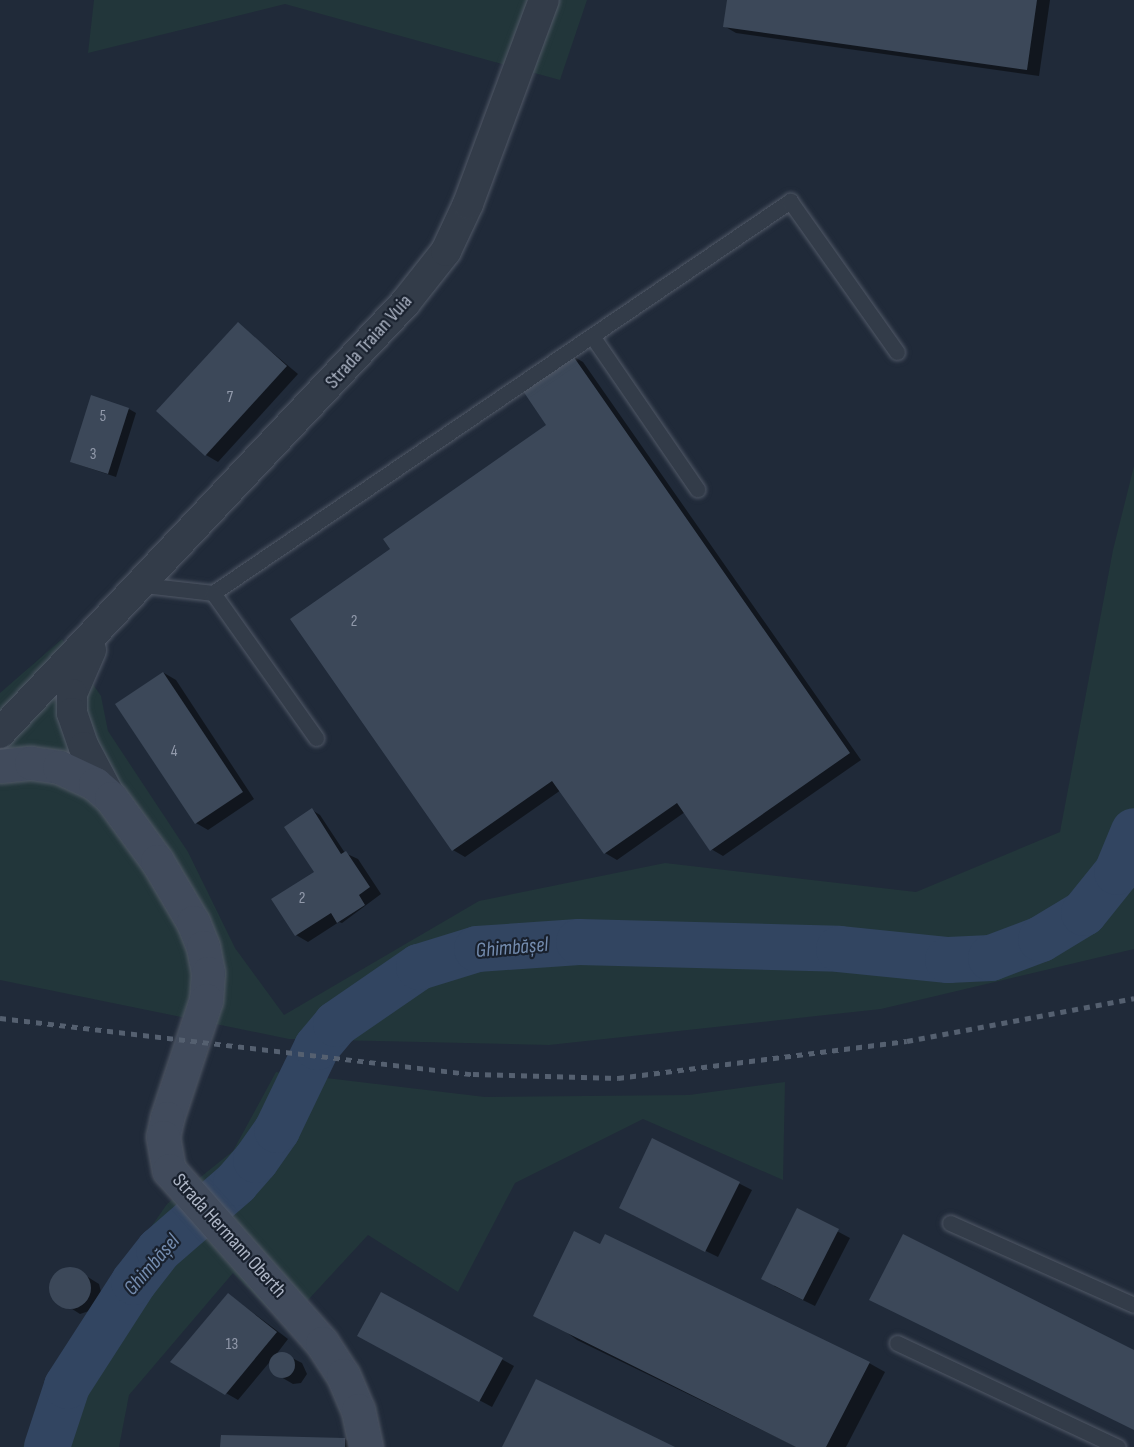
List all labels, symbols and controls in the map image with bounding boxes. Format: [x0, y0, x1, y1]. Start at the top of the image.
street label: Strada Traian Vuia [320, 290, 418, 394]
house number: 7 [227, 388, 233, 408]
house number: 5 [100, 407, 106, 427]
house number: 3 [90, 445, 96, 465]
house number: 2 [351, 612, 357, 632]
house number: 4 [171, 742, 177, 762]
house number: 2 [299, 889, 305, 909]
water label: Ghimbășel [475, 932, 549, 964]
street label: Strada Hermann Oberth [167, 1169, 291, 1303]
water label: Ghimbășel [119, 1229, 185, 1301]
house number: 13 [226, 1335, 238, 1355]

